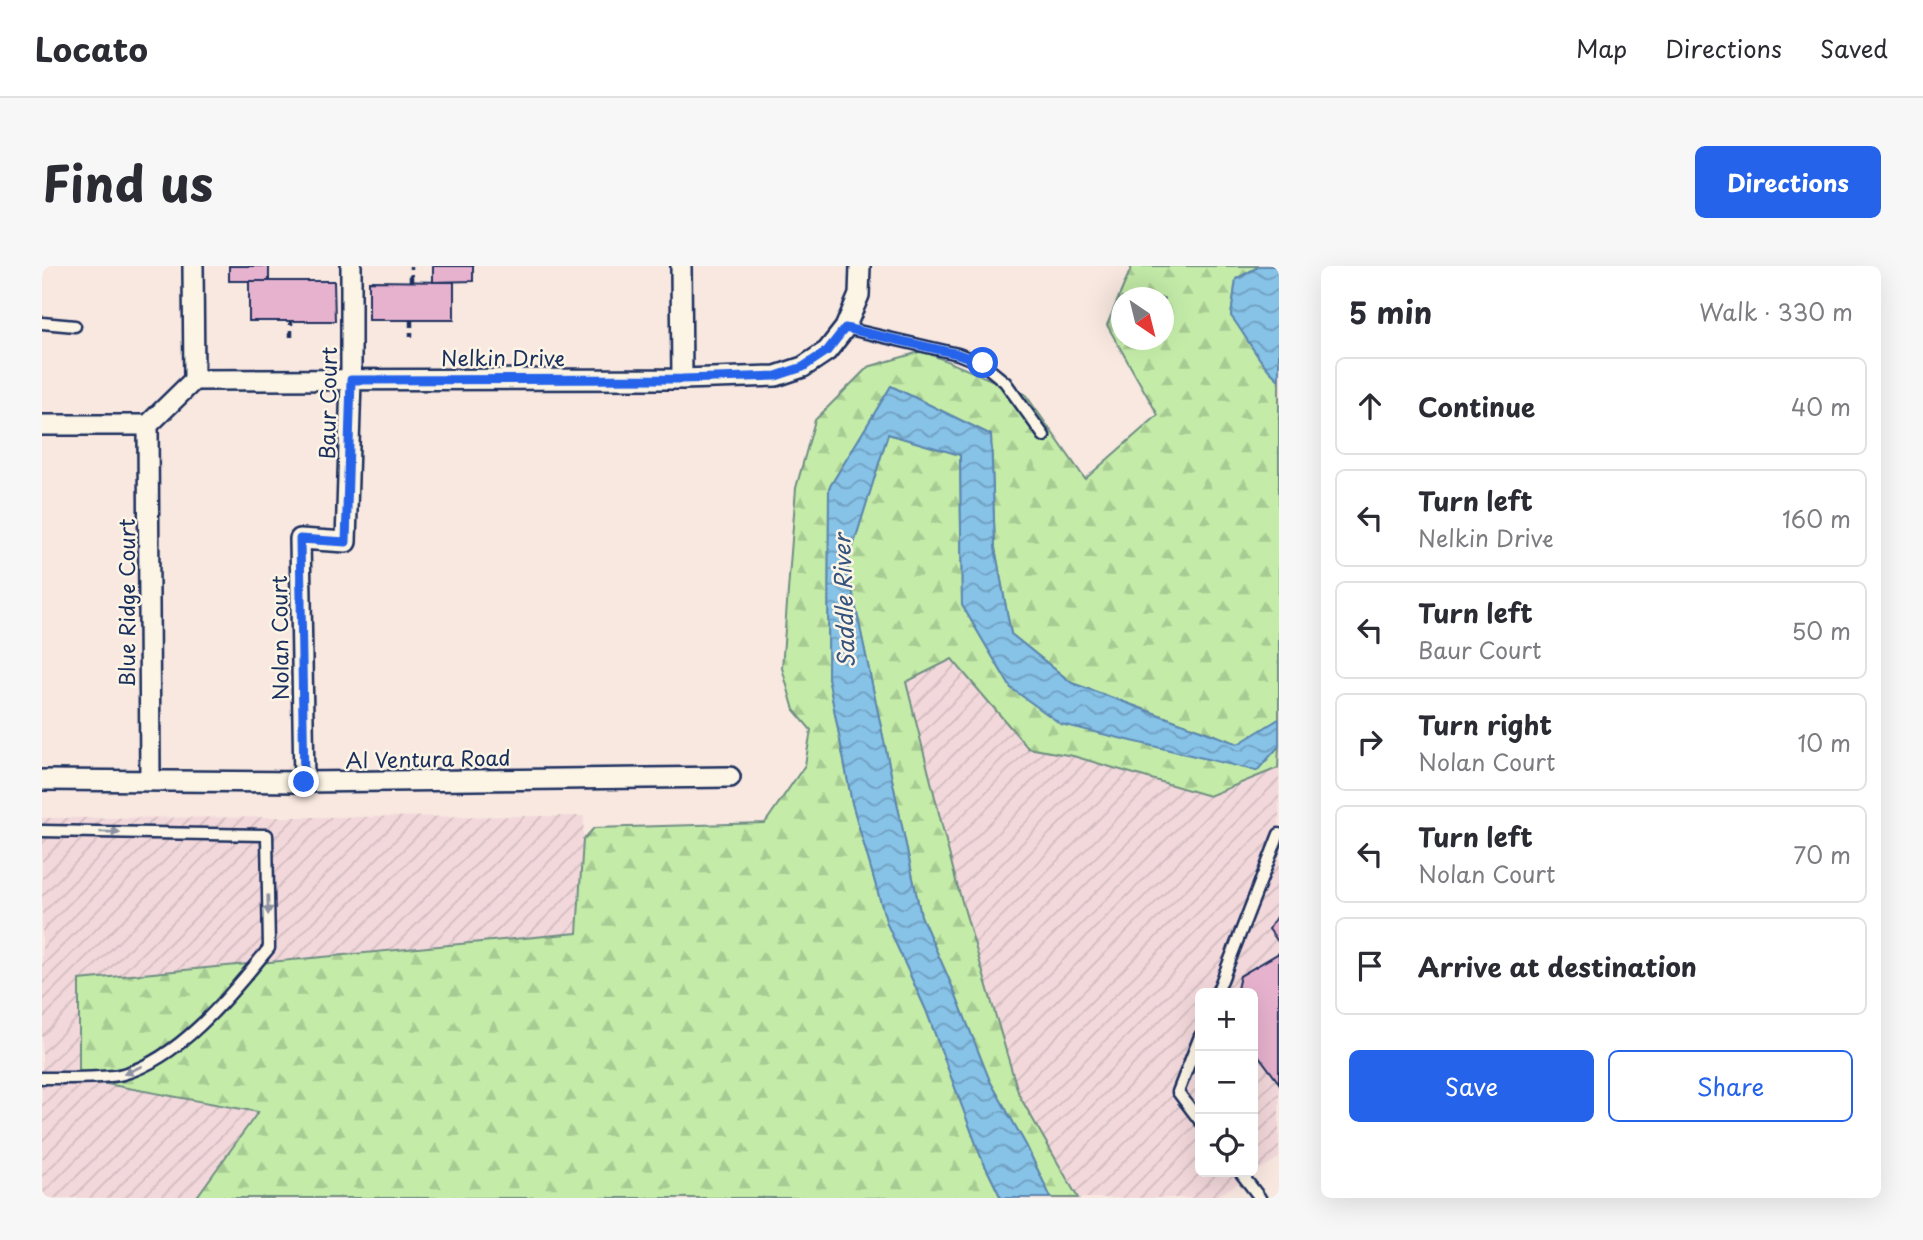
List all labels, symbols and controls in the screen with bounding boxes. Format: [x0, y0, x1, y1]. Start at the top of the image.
text: Locato [35, 23, 148, 73]
text: Map [1576, 30, 1627, 66]
text: Directions [1665, 30, 1782, 66]
text: Saved [1820, 30, 1888, 66]
text: Find us [42, 145, 213, 219]
button: Directions [1695, 146, 1881, 218]
north arrow [1111, 287, 1174, 350]
text: 5 min [1349, 289, 1432, 334]
text: Walk · 330 m [1699, 294, 1853, 329]
street label: Nelkin Drive [441, 341, 565, 373]
street label: Baur Court [310, 346, 344, 460]
route start [967, 347, 998, 378]
icon: ahead [1351, 387, 1389, 425]
text: Continue [1418, 387, 1535, 426]
text: 40 m [1791, 389, 1851, 424]
text: Turn left [1418, 481, 1533, 520]
icon: left [1351, 499, 1389, 537]
text: 160 m [1782, 501, 1851, 536]
street label: Blue Ridge Court [110, 518, 142, 688]
text: Nelkin Drive [1418, 520, 1554, 555]
water label: Saddle River [823, 530, 863, 668]
street label: Nolan Court [262, 575, 296, 701]
text: Turn left [1418, 593, 1533, 632]
icon: left [1351, 611, 1389, 649]
text: 50 m [1791, 613, 1851, 648]
text: Baur Court [1418, 632, 1541, 667]
text: Turn right [1418, 705, 1552, 744]
icon: right [1351, 723, 1389, 761]
text: 10 m [1797, 725, 1851, 760]
street label: Al Ventura Road [345, 741, 511, 775]
text: Nolan Court [1418, 744, 1555, 779]
route end [288, 766, 319, 797]
text: Turn left [1418, 817, 1533, 856]
one-way arrow [99, 826, 121, 838]
icon: left [1351, 835, 1389, 873]
text: 70 m [1793, 837, 1851, 872]
text: Nolan Court [1418, 856, 1555, 891]
one-way arrow [263, 895, 274, 917]
icon: arrive [1351, 947, 1389, 985]
text: Arrive at destination [1418, 947, 1697, 986]
map controls [1195, 988, 1258, 1177]
button: + [1195, 988, 1258, 1051]
button: Save [1349, 1050, 1594, 1122]
button: Share [1608, 1050, 1853, 1122]
button: − [1195, 1051, 1258, 1114]
one-way arrow [123, 1064, 143, 1076]
button: locate [1195, 1114, 1258, 1177]

